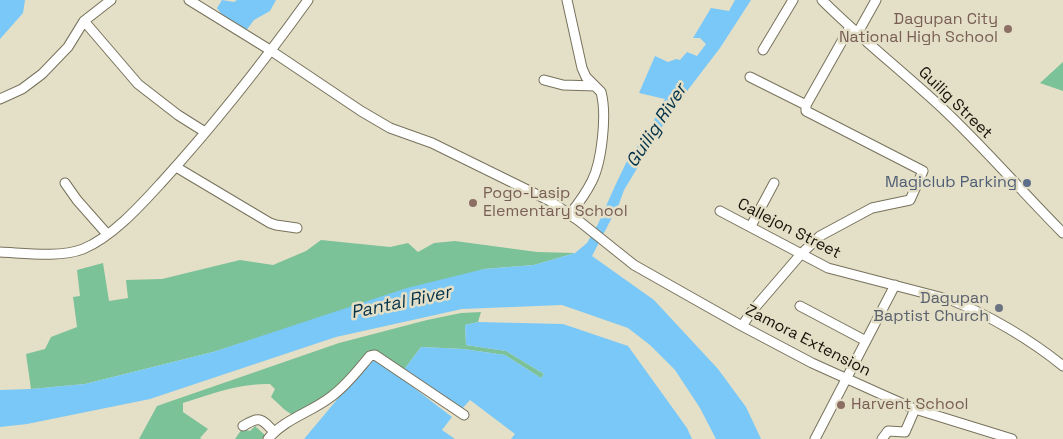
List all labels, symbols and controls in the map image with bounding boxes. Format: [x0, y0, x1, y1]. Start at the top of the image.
place label: Dagupan City National High School [839, 10, 998, 48]
marker: Dagupan City National High School [1002, 23, 1014, 35]
street label: Guilig Street [914, 63, 996, 143]
water label: Guilig River [622, 80, 692, 172]
place label: Magiclub Parking [885, 173, 1017, 193]
marker: Magiclub Parking [1021, 177, 1033, 189]
place label: Pogo-Lasip Elementary School [483, 184, 628, 222]
street label: Callejon Street [734, 195, 844, 263]
marker: Pogo-Lasip Elementary School [467, 197, 479, 209]
water label: Pantal River [349, 282, 453, 324]
place label: Dagupan Baptist Church [873, 289, 989, 327]
street label: Zamora Extension [742, 301, 874, 381]
marker: Dagupan Baptist Church [993, 302, 1005, 314]
place label: Harvent School [851, 395, 968, 415]
marker: Harvent School [835, 399, 847, 411]

